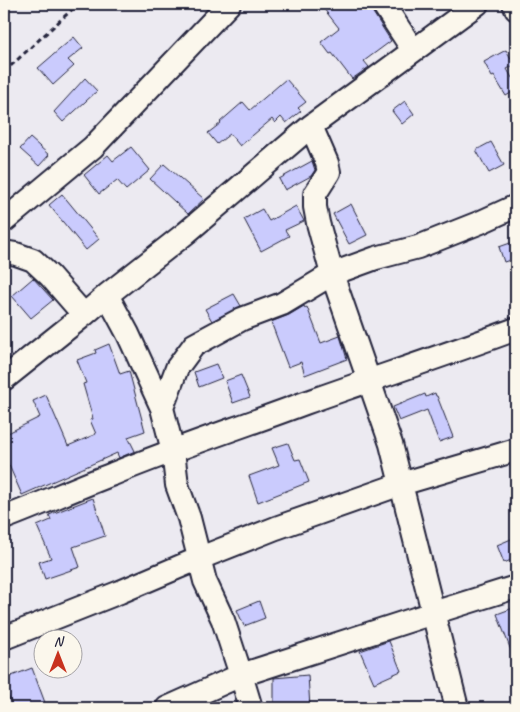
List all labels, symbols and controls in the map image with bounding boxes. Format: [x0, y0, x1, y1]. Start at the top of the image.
north arrow [32, 630, 82, 680]
text: N [54, 633, 65, 650]

